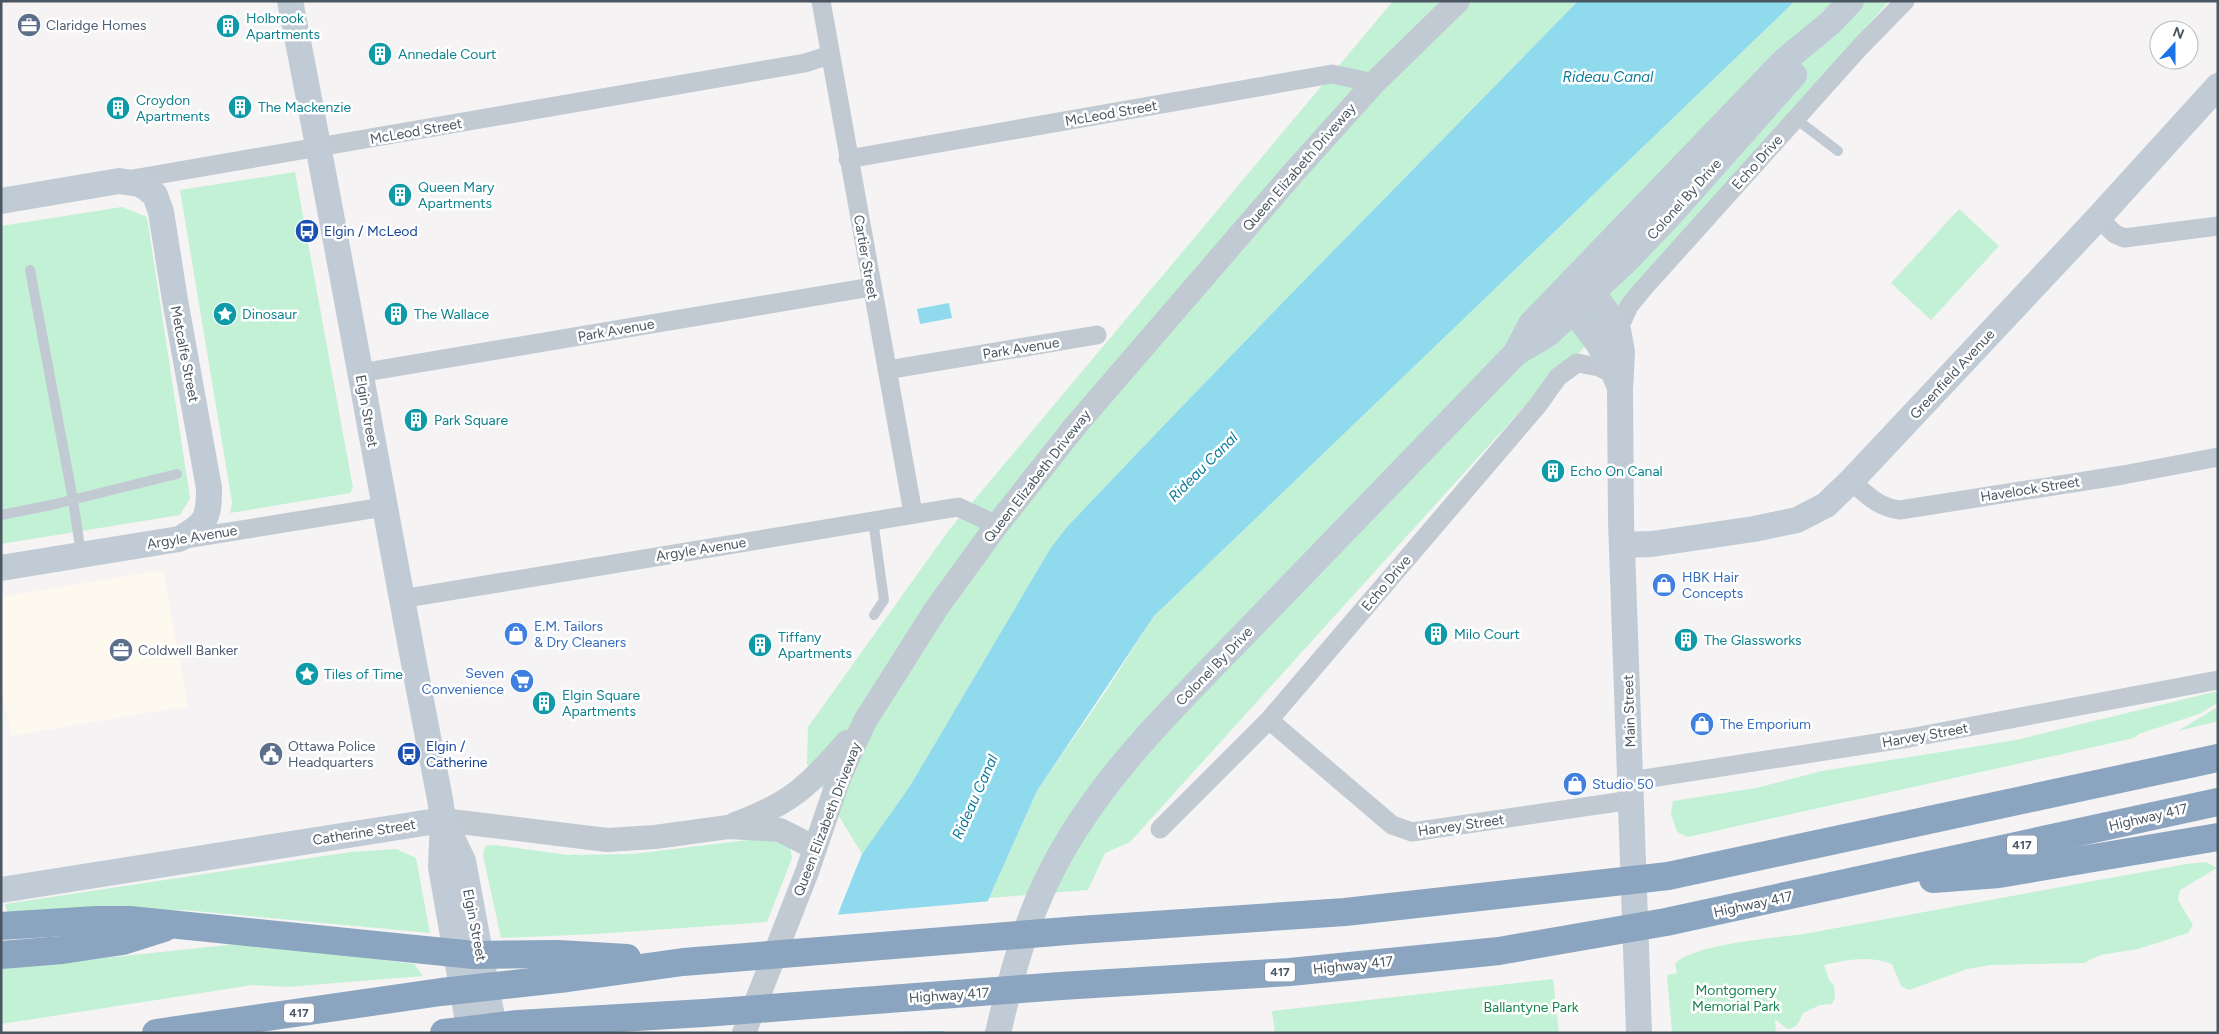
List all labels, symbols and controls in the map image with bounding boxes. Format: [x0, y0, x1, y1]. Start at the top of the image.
place label: Holbrook Apartments [246, 10, 320, 43]
office icon: Claridge Homes [16, 12, 42, 38]
building icon: Holbrook Apartments [215, 13, 241, 39]
place label: Claridge Homes [46, 17, 147, 34]
north arrow [2149, 20, 2199, 70]
text: N [2170, 23, 2187, 43]
building icon: Annedale Court [367, 41, 393, 67]
place label: Annedale Court [398, 46, 496, 63]
water label: Rideau Canal [1563, 68, 1654, 86]
place label: Croydon Apartments [136, 92, 210, 125]
building icon: The Mackenzie [227, 94, 253, 120]
building icon: Croydon Apartments [105, 95, 131, 121]
street label: McLeod Street [1064, 97, 1159, 130]
place label: The Mackenzie [258, 99, 351, 116]
street label: Queen Elizabeth Driveway [1239, 99, 1360, 235]
street label: McLeod Street [369, 115, 464, 148]
street label: Echo Drive [1728, 131, 1787, 193]
street label: Colonel By Drive [1644, 155, 1725, 243]
place label: Queen Mary Apartments [418, 179, 495, 212]
building icon: Queen Mary Apartments [387, 182, 413, 208]
street label: Cartier Street [850, 213, 881, 301]
bus stop icon: Elgin / McLeod [294, 218, 320, 244]
place label: Elgin / McLeod [324, 223, 418, 240]
place icon: Dinosaur [212, 301, 238, 327]
building icon: The Wallace [383, 301, 409, 327]
street label: Metcalfe Street [167, 304, 202, 404]
place label: Dinosaur [242, 306, 297, 323]
place label: The Wallace [414, 306, 490, 323]
street label: Park Avenue [576, 315, 656, 346]
street label: Greenfield Avenue [1906, 326, 1999, 423]
street label: Park Avenue [982, 334, 1061, 363]
street label: Elgin Street [352, 374, 381, 449]
street label: Queen Elizabeth Driveway [980, 406, 1095, 546]
building icon: Park Square [403, 407, 429, 433]
place label: Park Square [434, 412, 508, 429]
water label: Rideau Canal [1164, 428, 1242, 506]
building icon: Echo On Canal [1540, 458, 1566, 484]
place label: Echo On Canal [1570, 463, 1663, 480]
street label: Havelock Street [1979, 473, 2081, 506]
street label: Argyle Avenue [146, 522, 239, 553]
street label: Argyle Avenue [655, 534, 748, 565]
street label: Echo Drive [1358, 552, 1415, 615]
place label: HBK Hair Concepts [1682, 569, 1743, 602]
shop icon: HBK Hair Concepts [1651, 572, 1677, 598]
place label: E.M. Tailors & Dry Cleaners [534, 618, 626, 651]
shop icon: E.M. Tailors & Dry Cleaners [503, 621, 529, 647]
building icon: Milo Court [1423, 621, 1449, 647]
street label: Colonel By Drive [1172, 623, 1257, 709]
place label: Milo Court [1454, 626, 1520, 643]
building icon: The Glassworks [1673, 627, 1699, 653]
place label: Tiffany Apartments [778, 629, 852, 662]
building icon: Tiffany Apartments [747, 632, 773, 658]
place label: The Glassworks [1704, 632, 1802, 649]
office icon: Coldwell Banker [108, 637, 134, 663]
place label: Coldwell Banker [138, 642, 238, 659]
place icon: Tiles of Time [294, 661, 320, 687]
place label: Seven Convenience [422, 665, 504, 698]
place label: Tiles of Time [324, 666, 403, 683]
supermarket icon: Seven Convenience [509, 668, 535, 694]
street label: Main Street [1620, 674, 1639, 748]
place label: Elgin Square Apartments [562, 687, 640, 720]
building icon: Elgin Square Apartments [531, 690, 557, 716]
shop icon: The Emporium [1689, 711, 1715, 737]
place label: The Emporium [1720, 716, 1811, 733]
street label: Harvey Street [1881, 720, 1969, 751]
place label: Ottawa Police Headquarters [288, 738, 376, 771]
place label: Elgin / Catherine [426, 738, 488, 771]
street label: Queen Elizabeth Driveway [790, 739, 865, 899]
public building icon: Ottawa Police Headquarters [258, 741, 284, 767]
bus stop icon: Elgin / Catherine [396, 741, 422, 767]
water label: Rideau Canal [948, 751, 1002, 842]
shop icon: Studio 50 [1562, 771, 1588, 797]
place label: Studio 50 [1592, 776, 1654, 793]
street label: Highway 417 [2107, 800, 2190, 835]
street label: Harvey Street [1417, 811, 1505, 840]
street label: Catherine Street [311, 816, 417, 849]
road number: 417 [2007, 836, 2037, 854]
street label: Elgin Street [459, 887, 490, 963]
street label: Highway 417 [1712, 888, 1795, 921]
street label: Highway 417 [1312, 953, 1394, 978]
road number: 417 [1265, 962, 1295, 982]
park label: Montgomery Memorial Park [1692, 982, 1780, 1015]
street label: Highway 417 [908, 984, 990, 1007]
park label: Ballantyne Park [1483, 999, 1579, 1016]
road number: 417 [284, 1004, 314, 1022]

